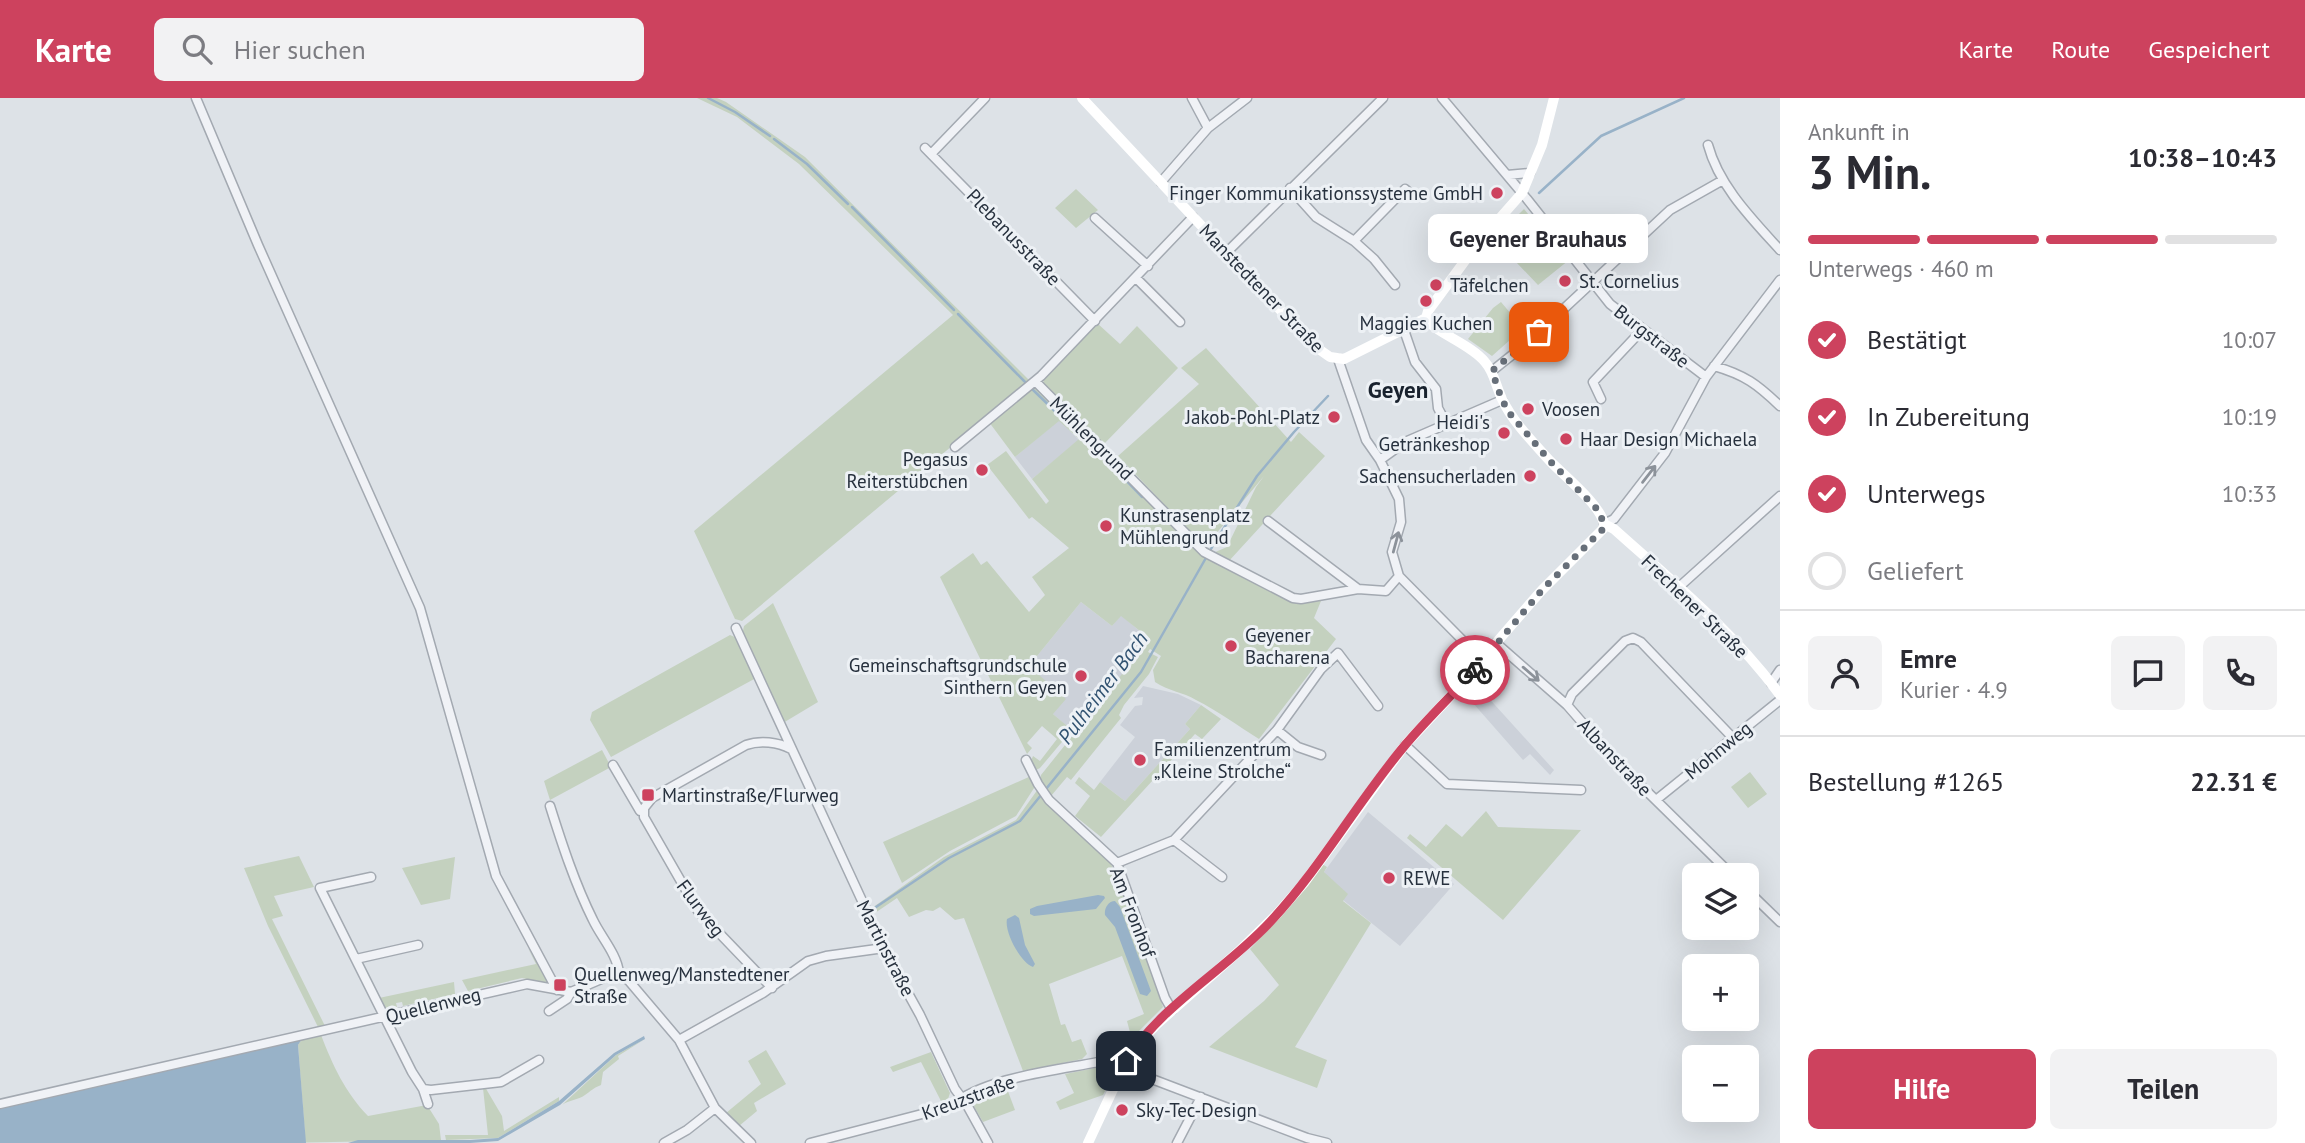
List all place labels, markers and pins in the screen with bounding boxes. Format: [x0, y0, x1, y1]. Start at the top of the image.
place label: Finger Kommunikationssysteme GmbH [1169, 181, 1483, 205]
marker: Finger Kommunikationssysteme GmbH [1489, 185, 1505, 201]
callout: Geyener Brauhaus [1429, 213, 1649, 262]
place label: St. Cornelius [1579, 269, 1679, 293]
place label: Täfelchen [1450, 273, 1529, 297]
marker: St. Cornelius [1557, 273, 1573, 289]
marker: Täfelchen [1428, 277, 1444, 293]
marker: Maggies Kuchen [1418, 293, 1434, 309]
pin [1509, 302, 1569, 362]
place label: Maggies Kuchen [1360, 311, 1492, 335]
place label: Voosen [1541, 397, 1600, 421]
marker: Voosen [1520, 401, 1536, 417]
place label: Jakob-Pohl-Platz [1184, 405, 1320, 429]
marker: Jakob-Pohl-Platz [1326, 409, 1342, 425]
place label: Heidi's Getränkeshop [1379, 410, 1490, 456]
marker: Heidi's Getränkeshop [1496, 425, 1512, 441]
place label: Haar Design Michaela [1580, 427, 1757, 451]
marker: Haar Design Michaela [1558, 431, 1574, 447]
place label: Pegasus Reiterstübchen [847, 447, 968, 493]
marker: Pegasus Reiterstübchen [974, 462, 990, 478]
place label: Sachensucherladen [1359, 464, 1516, 488]
marker: Sachensucherladen [1522, 468, 1538, 484]
place label: Kunstrasenplatz Mühlengrund [1120, 503, 1250, 549]
marker: Kunstrasenplatz Mühlengrund [1098, 518, 1114, 534]
place label: Geyener Bacharena [1245, 623, 1330, 669]
marker: Geyener Bacharena [1223, 638, 1239, 654]
place label: Gemeinschaftsgrundschule Sinthern Geyen [849, 653, 1067, 699]
marker: Gemeinschaftsgrundschule Sinthern Geyen [1073, 668, 1089, 684]
place label: Familienzentrum „Kleine Strolche“ [1154, 737, 1291, 783]
marker: Familienzentrum „Kleine Strolche“ [1132, 752, 1148, 768]
place label: Martinstraße/Flurweg [662, 783, 839, 807]
marker: Martinstraße/Flurweg [640, 787, 656, 803]
place label: REWE [1403, 866, 1450, 890]
marker: REWE [1381, 870, 1397, 886]
place label: Quellenweg/Manstedtener Straße [574, 962, 790, 1008]
marker: Quellenweg/Manstedtener Straße [552, 977, 568, 993]
pin [1096, 1031, 1156, 1091]
place label: Sky-Tec-Design [1136, 1098, 1257, 1122]
marker: Sky-Tec-Design [1114, 1102, 1130, 1118]

